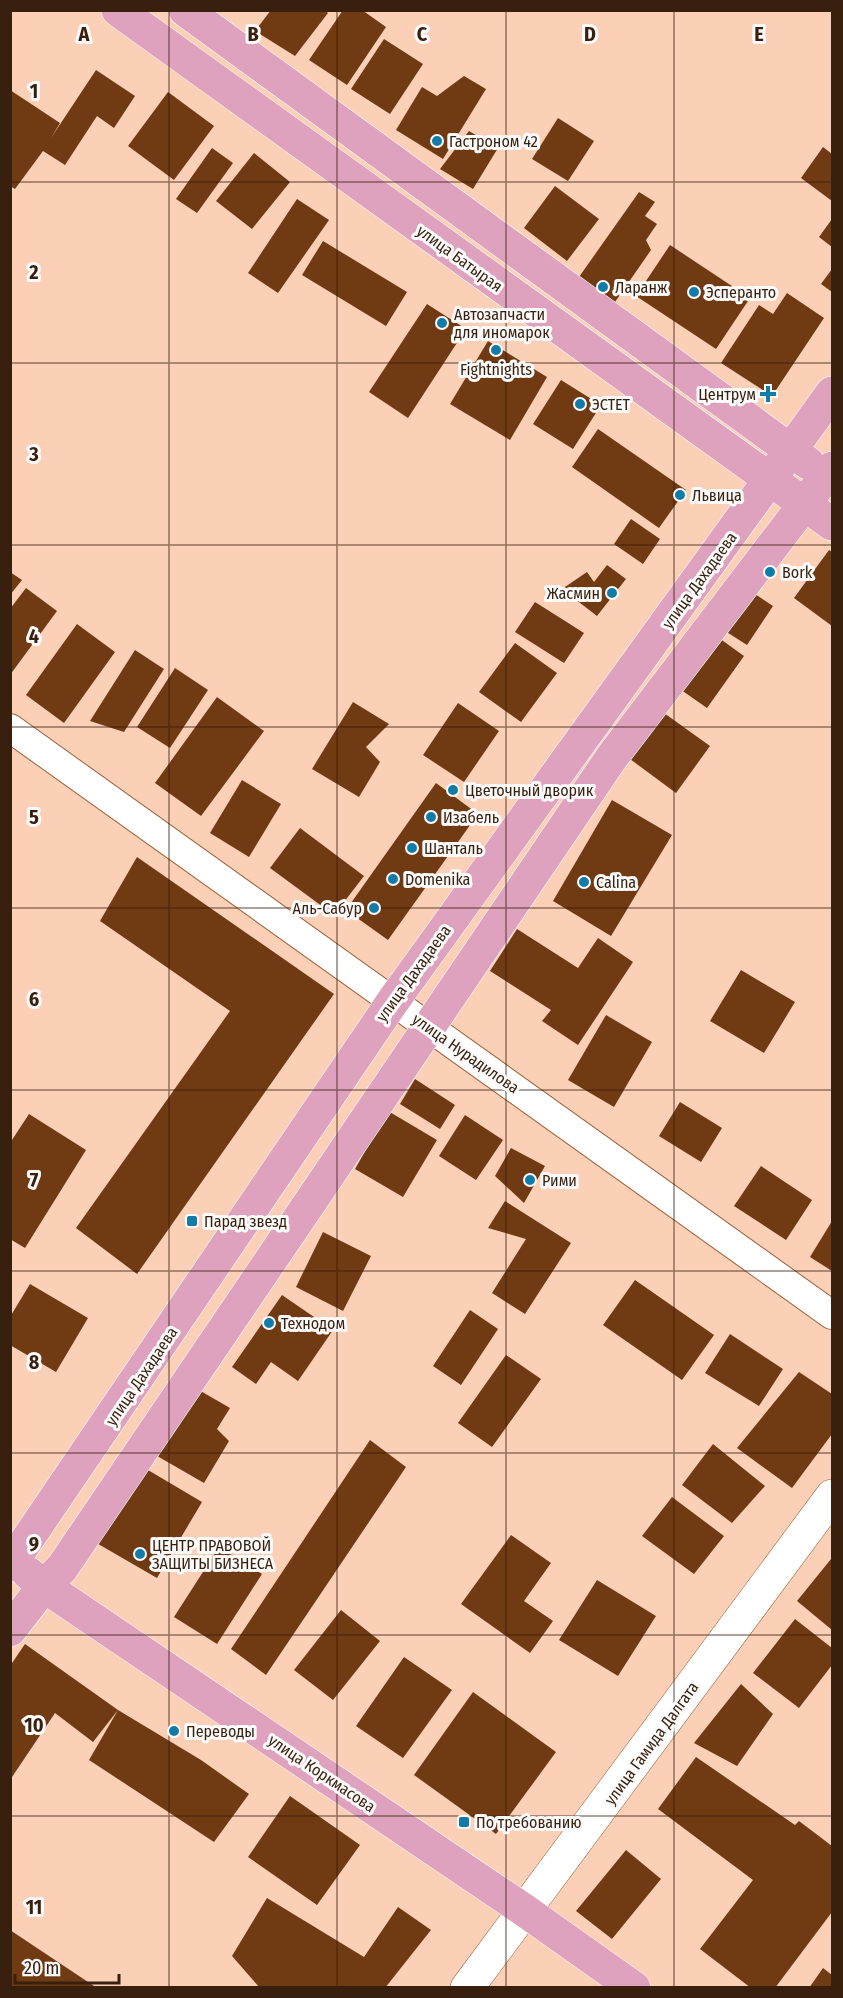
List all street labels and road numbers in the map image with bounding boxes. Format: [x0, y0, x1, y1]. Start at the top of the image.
street label: улица Батырая [413, 221, 506, 296]
street label: улица Дахадаева [658, 528, 741, 632]
street label: улица Дахадаева [372, 921, 455, 1025]
street label: улица Нурадилова [409, 1010, 523, 1097]
street label: улица Дахадаева [101, 1323, 181, 1429]
street label: улица Гамида Далгата [600, 1678, 702, 1808]
street label: улица Коркмасова [265, 1731, 379, 1816]

